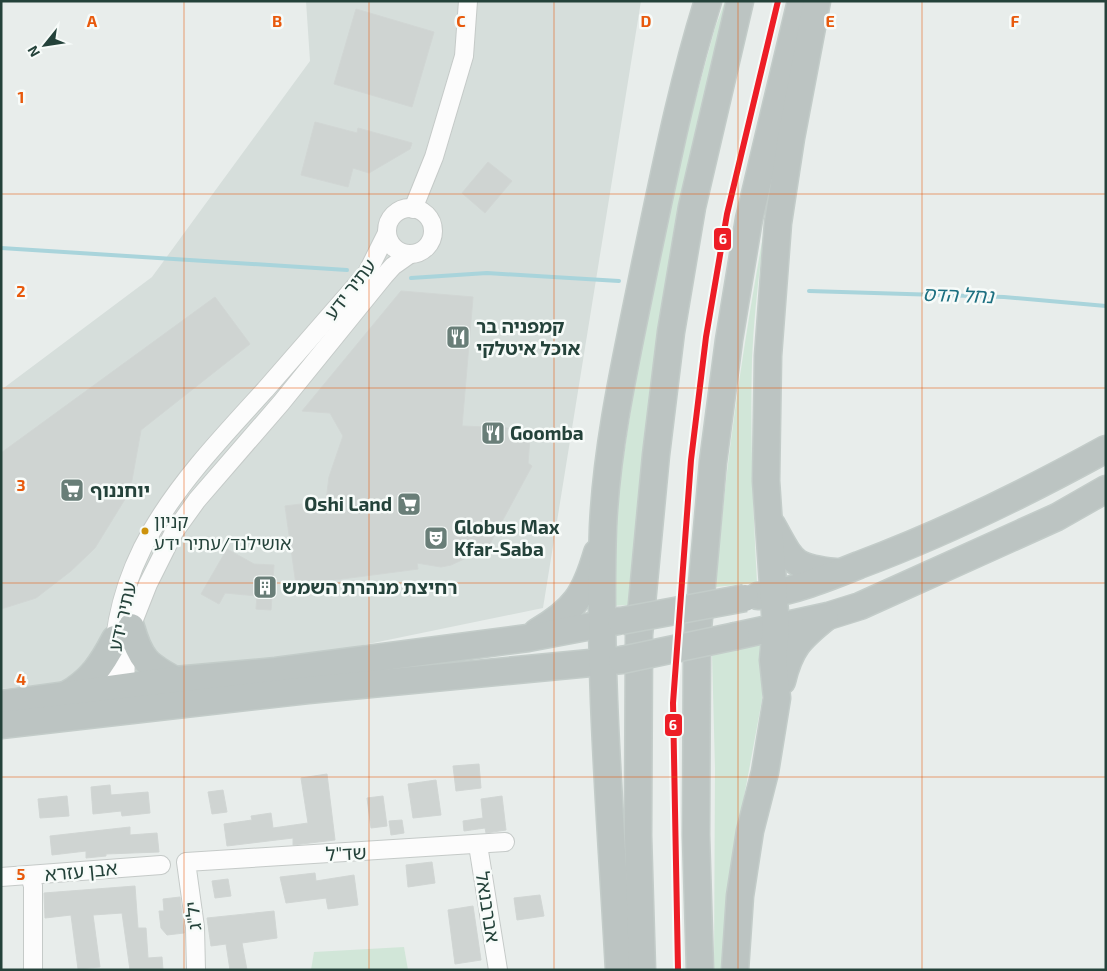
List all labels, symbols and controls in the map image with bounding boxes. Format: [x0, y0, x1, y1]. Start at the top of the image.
text: A [87, 11, 98, 30]
text: B [272, 11, 282, 30]
text: C [456, 11, 466, 30]
text: D [641, 11, 652, 30]
text: E [825, 11, 835, 30]
text: F [1011, 11, 1020, 30]
north arrow [20, 20, 70, 70]
text: N [23, 43, 43, 60]
text: 1 [18, 87, 24, 106]
line badge: 6 [713, 227, 732, 251]
text: 6 [719, 230, 727, 247]
street label: עתיר ידע [319, 254, 380, 324]
text: 2 [16, 281, 26, 300]
water label: נחל הדס [922, 281, 996, 307]
place label: קמפניה בר אוכל איטלקי [476, 314, 580, 359]
restaurant icon: קמפניה בר אוכל איטלקי [445, 324, 471, 350]
restaurant icon: Goomba [480, 420, 506, 446]
place label: Goomba [510, 421, 584, 444]
text: 3 [16, 475, 26, 494]
supermarket icon: יוחננוף [59, 477, 85, 503]
place label: יוחננוף [90, 478, 150, 501]
supermarket icon: Oshi Land [396, 491, 422, 517]
place label: Oshi Land [304, 492, 392, 515]
place label: קניון אושילנד/עתיר ידע [154, 510, 291, 554]
place label: Globus Max Kfar-Saba [454, 515, 560, 560]
theatre icon: Globus Max Kfar-Saba [423, 525, 449, 551]
marker: קניון אושילנד/עתיר ידע [140, 526, 150, 536]
building icon: רחיצת מנהרת השמש [252, 574, 278, 600]
place label: רחיצת מנהרת השמש [282, 575, 458, 598]
street label: עתיר ידע [102, 579, 141, 653]
text: 4 [16, 669, 26, 688]
line badge: 6 [664, 713, 683, 737]
text: 6 [669, 716, 677, 733]
street label: שד"ל [325, 840, 367, 865]
street label: אבן עזרא [44, 856, 118, 885]
text: 5 [17, 864, 26, 883]
street label: אברבנאל [472, 870, 505, 944]
street label: יל"ג [180, 900, 205, 932]

